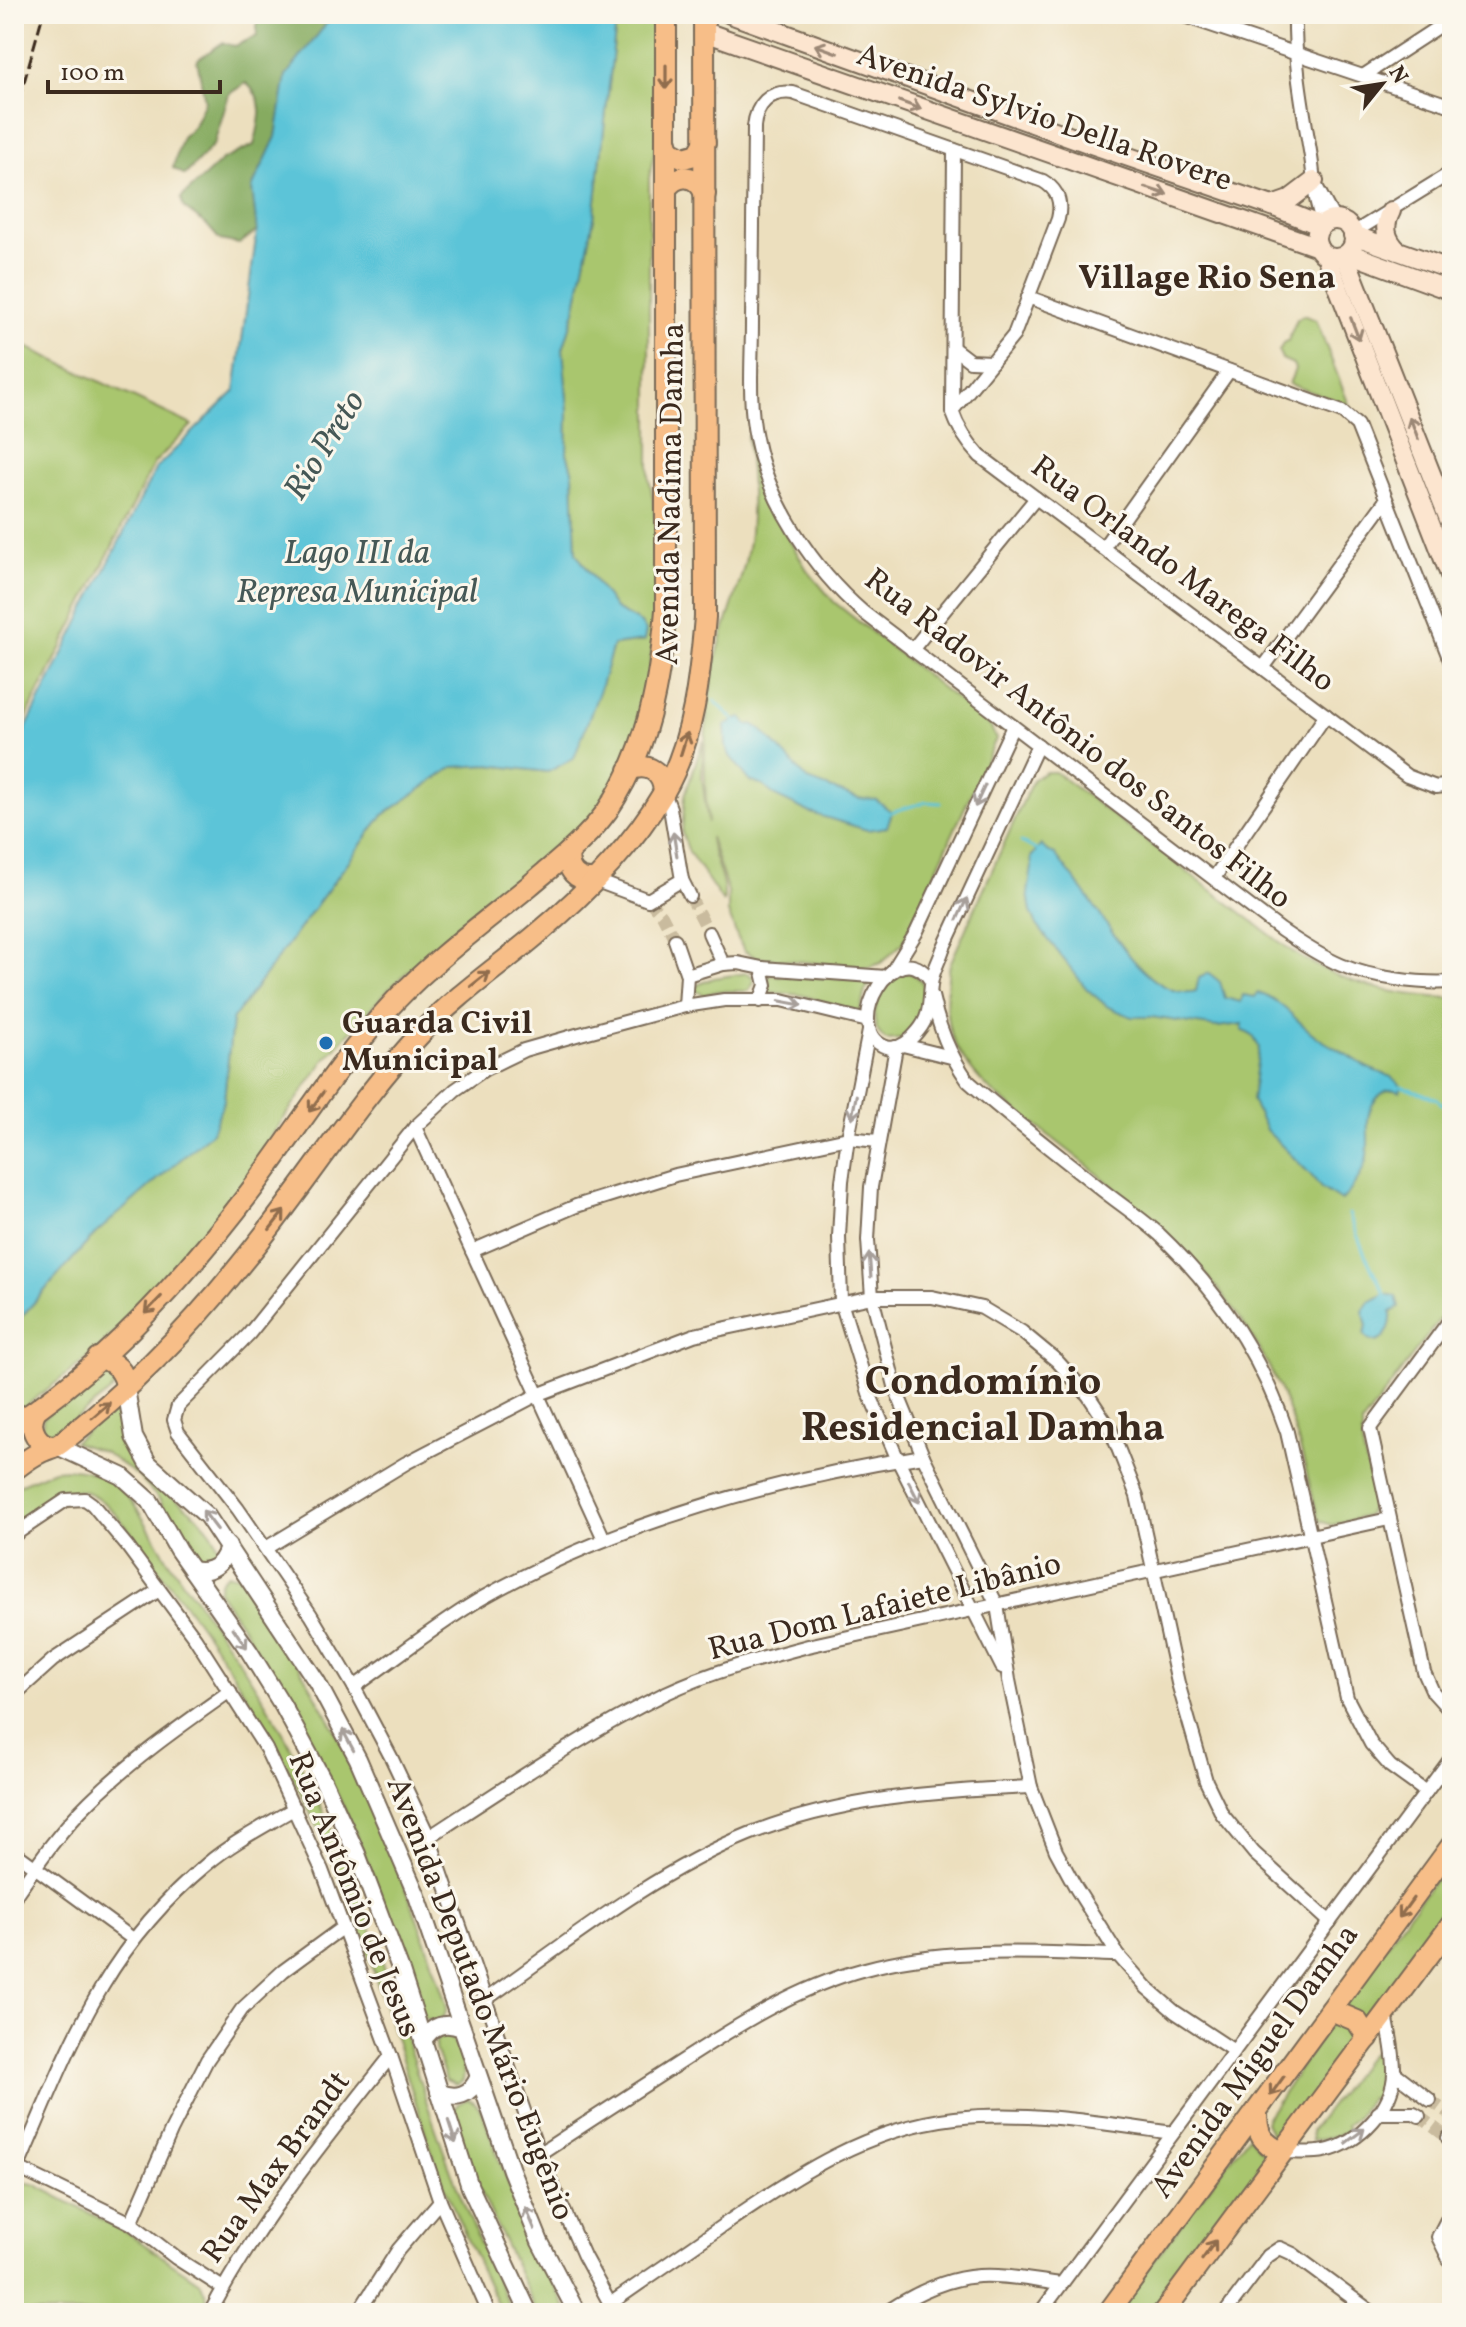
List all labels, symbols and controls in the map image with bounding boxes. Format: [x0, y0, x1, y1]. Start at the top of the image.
street label: Avenida Sylvio Della Rovere [850, 34, 1238, 204]
one-way arrow [814, 41, 839, 55]
scale bar [48, 44, 220, 94]
north arrow [1342, 44, 1422, 124]
text: 100 m [60, 57, 125, 91]
text: N [1380, 61, 1415, 90]
one-way arrow [658, 63, 674, 90]
one-way arrow [897, 99, 922, 114]
one-way arrow [1143, 184, 1168, 199]
district label: Village Rio Sena [1078, 256, 1336, 303]
one-way arrow [1349, 316, 1363, 341]
street label: Avenida Nadima Damha [647, 323, 697, 665]
water label: Rio Preto [274, 382, 378, 510]
one-way arrow [1405, 416, 1420, 441]
street label: Rua Orlando Marega Filho [1021, 446, 1343, 704]
water label: Lago III da Represa Municipal [236, 531, 478, 617]
street label: Rua Radovir Antônio dos Santos Filho [854, 559, 1300, 921]
one-way arrow [677, 732, 692, 758]
one-way arrow [972, 784, 987, 808]
one-way arrow [667, 831, 682, 857]
one-way arrow [955, 897, 970, 921]
one-way arrow [468, 970, 490, 987]
one-way arrow [777, 996, 803, 1011]
place label: Guarda Civil Municipal [342, 1003, 532, 1084]
marker: Guarda Civil Municipal [317, 1034, 335, 1052]
one-way arrow [307, 1091, 324, 1112]
one-way arrow [846, 1094, 861, 1119]
one-way arrow [268, 1209, 285, 1231]
one-way arrow [862, 1252, 877, 1279]
one-way arrow [144, 1295, 163, 1315]
district label: Condomínio Residencial Damha [801, 1356, 1165, 1458]
one-way arrow [90, 1401, 110, 1419]
one-way arrow [907, 1480, 922, 1504]
one-way arrow [201, 1510, 218, 1531]
street label: Rua Dom Lafaiete Libânio [704, 1543, 1066, 1673]
one-way arrow [232, 1627, 248, 1649]
one-way arrow [339, 1729, 355, 1752]
street label: Rua Antômio de Jesus [276, 1746, 430, 2044]
street label: Avenida Deputado Mário Eugênio [374, 1771, 584, 2227]
one-way arrow [1398, 1897, 1414, 1919]
street label: Avenida Miguel Damha [1141, 1916, 1371, 2208]
street label: Rua Max Brandt [192, 2063, 362, 2273]
one-way arrow [1269, 2074, 1285, 2096]
one-way arrow [446, 2119, 461, 2144]
one-way arrow [1344, 2128, 1365, 2145]
one-way arrow [522, 2206, 537, 2231]
one-way arrow [1200, 2240, 1217, 2261]

